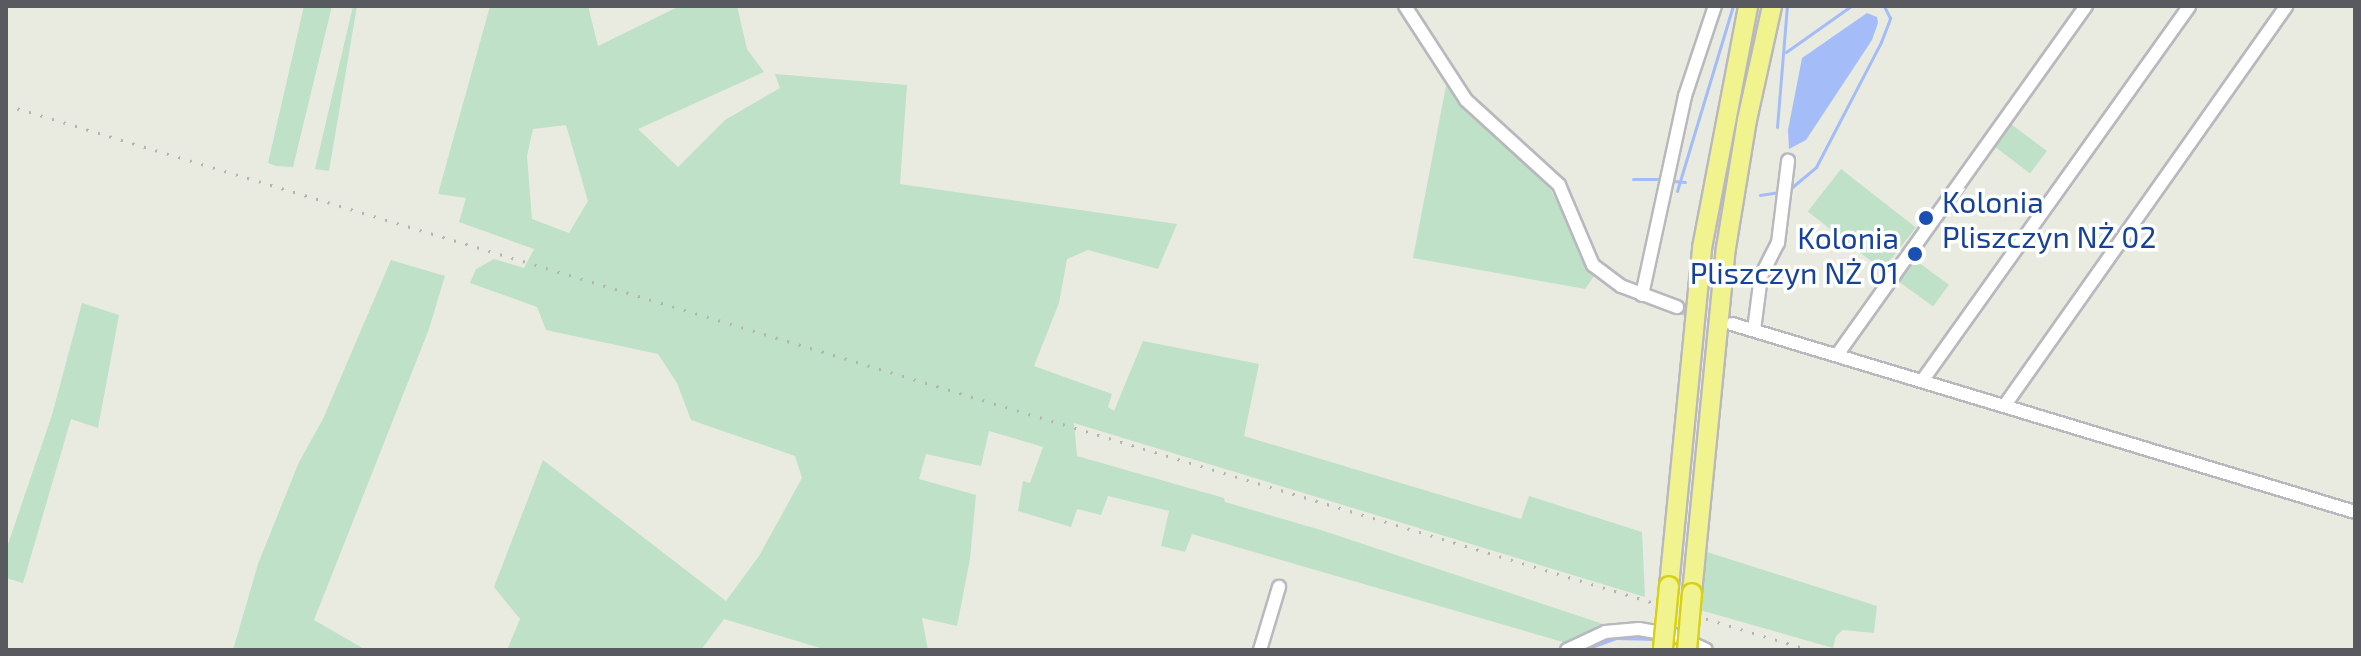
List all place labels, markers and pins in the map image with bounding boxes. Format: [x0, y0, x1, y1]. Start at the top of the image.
place label: Kolonia Pliszczyn NŻ 02 [1942, 183, 2156, 254]
marker: Kolonia Pliszczyn NŻ 02 [1917, 209, 1935, 227]
place label: Kolonia Pliszczyn NŻ 01 [1690, 219, 1899, 290]
marker: Kolonia Pliszczyn NŻ 01 [1906, 245, 1924, 263]

